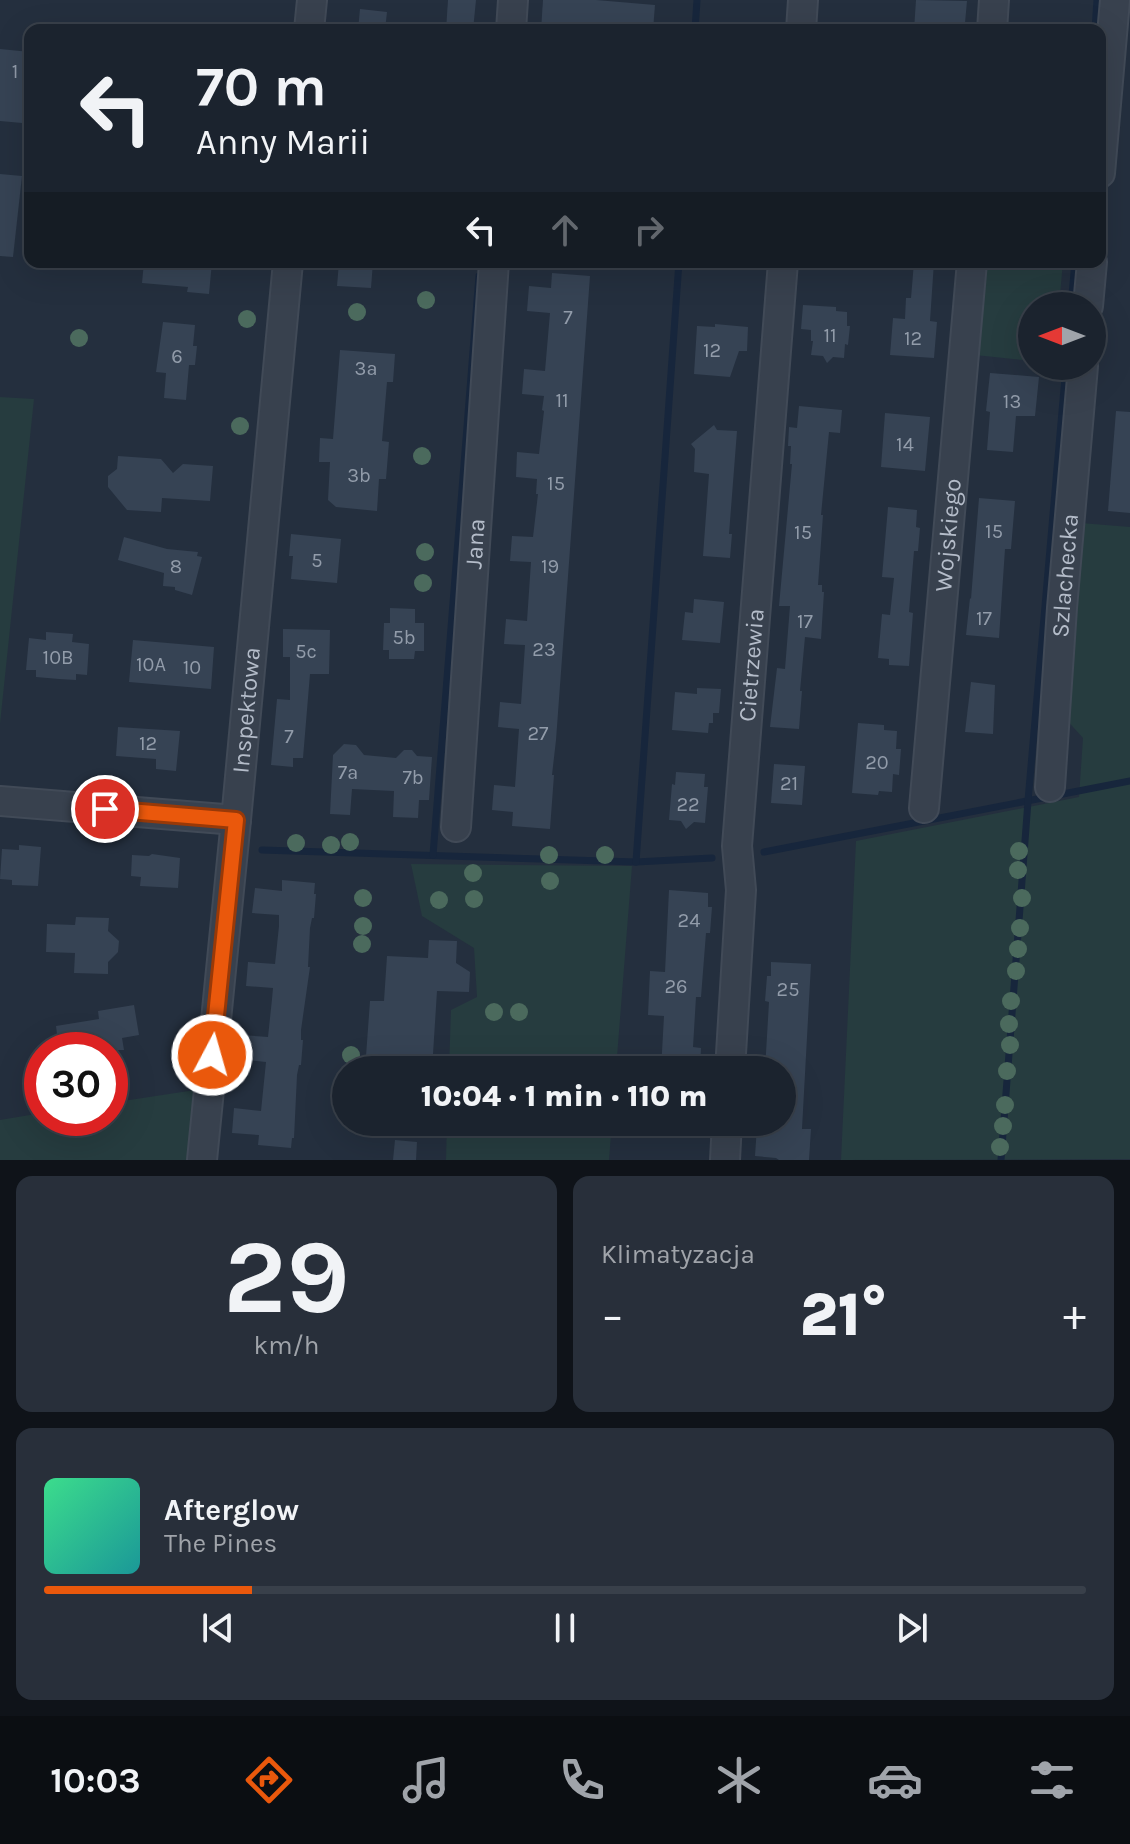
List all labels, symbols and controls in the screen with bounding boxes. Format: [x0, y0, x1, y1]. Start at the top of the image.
text: 70 m [196, 54, 327, 119]
icon: left [64, 56, 168, 160]
house number: 1 [12, 60, 18, 83]
text: Anny Marii [196, 121, 370, 163]
icon: left [459, 208, 503, 252]
icon: ahead [543, 208, 587, 252]
icon: right [627, 208, 671, 252]
north arrow [1018, 292, 1106, 380]
map controls [1018, 292, 1106, 380]
house number: 7 [563, 306, 573, 329]
house number: 11 [823, 324, 837, 347]
house number: 12 [904, 327, 922, 350]
house number: 12 [703, 339, 721, 362]
house number: 6 [171, 345, 183, 368]
house number: 3a [355, 357, 377, 380]
house number: 11 [555, 389, 569, 412]
house number: 13 [1003, 390, 1021, 413]
house number: 14 [896, 433, 914, 456]
house number: 3b [347, 464, 371, 487]
house number: 15 [547, 472, 565, 495]
street label: Wojskiego [929, 477, 967, 593]
street label: Szlachecka [1046, 512, 1084, 638]
street label: Jana [459, 517, 491, 570]
house number: 15 [985, 520, 1003, 543]
house number: 15 [794, 521, 812, 544]
house number: 5 [311, 549, 323, 572]
house number: 8 [170, 555, 182, 578]
house number: 19 [541, 555, 559, 578]
street label: Cietrzewia [733, 607, 770, 723]
house number: 17 [976, 607, 993, 630]
house number: 17 [797, 610, 814, 633]
house number: 5b [392, 626, 416, 649]
house number: 23 [532, 638, 556, 661]
house number: 5c [295, 640, 317, 663]
house number: 10B [43, 646, 73, 669]
street label: Inspektowa [226, 646, 266, 774]
house number: 10A [136, 653, 166, 676]
house number: 10 [183, 656, 201, 679]
house number: 27 [528, 722, 549, 745]
house number: 7 [284, 725, 294, 748]
house number: 12 [139, 732, 157, 755]
house number: 20 [865, 751, 889, 774]
house number: 7a [338, 761, 358, 784]
house number: 7b [402, 766, 424, 789]
house number: 21 [780, 772, 798, 795]
pin [71, 775, 139, 843]
icon: arrive [83, 787, 127, 831]
house number: 22 [676, 793, 700, 816]
house number: 24 [678, 909, 700, 932]
house number: 26 [664, 975, 688, 998]
house number: 25 [777, 978, 799, 1001]
position arrow [170, 1013, 254, 1097]
speed limit sign: 30 [24, 1032, 128, 1136]
text: 10:04 · 1 min · 110 m [421, 1078, 707, 1114]
text: 29 [223, 1217, 350, 1338]
text: Klimatyzacja [601, 1239, 755, 1270]
text: 21° [800, 1280, 887, 1350]
text: − [601, 1290, 624, 1341]
text: + [1063, 1290, 1086, 1341]
text: km/h [254, 1330, 319, 1361]
text: Afterglow [164, 1492, 299, 1528]
text: The Pines [164, 1528, 277, 1559]
icon: previous [196, 1606, 240, 1650]
icon: pause [543, 1606, 587, 1650]
icon: next [890, 1606, 934, 1650]
icon: directions [241, 1752, 297, 1808]
icon: music [398, 1752, 454, 1808]
icon: phone [554, 1752, 610, 1808]
icon: climate [711, 1752, 767, 1808]
icon: car [867, 1752, 923, 1808]
icon: filters [1024, 1752, 1080, 1808]
text: 10:03 [50, 1759, 141, 1801]

